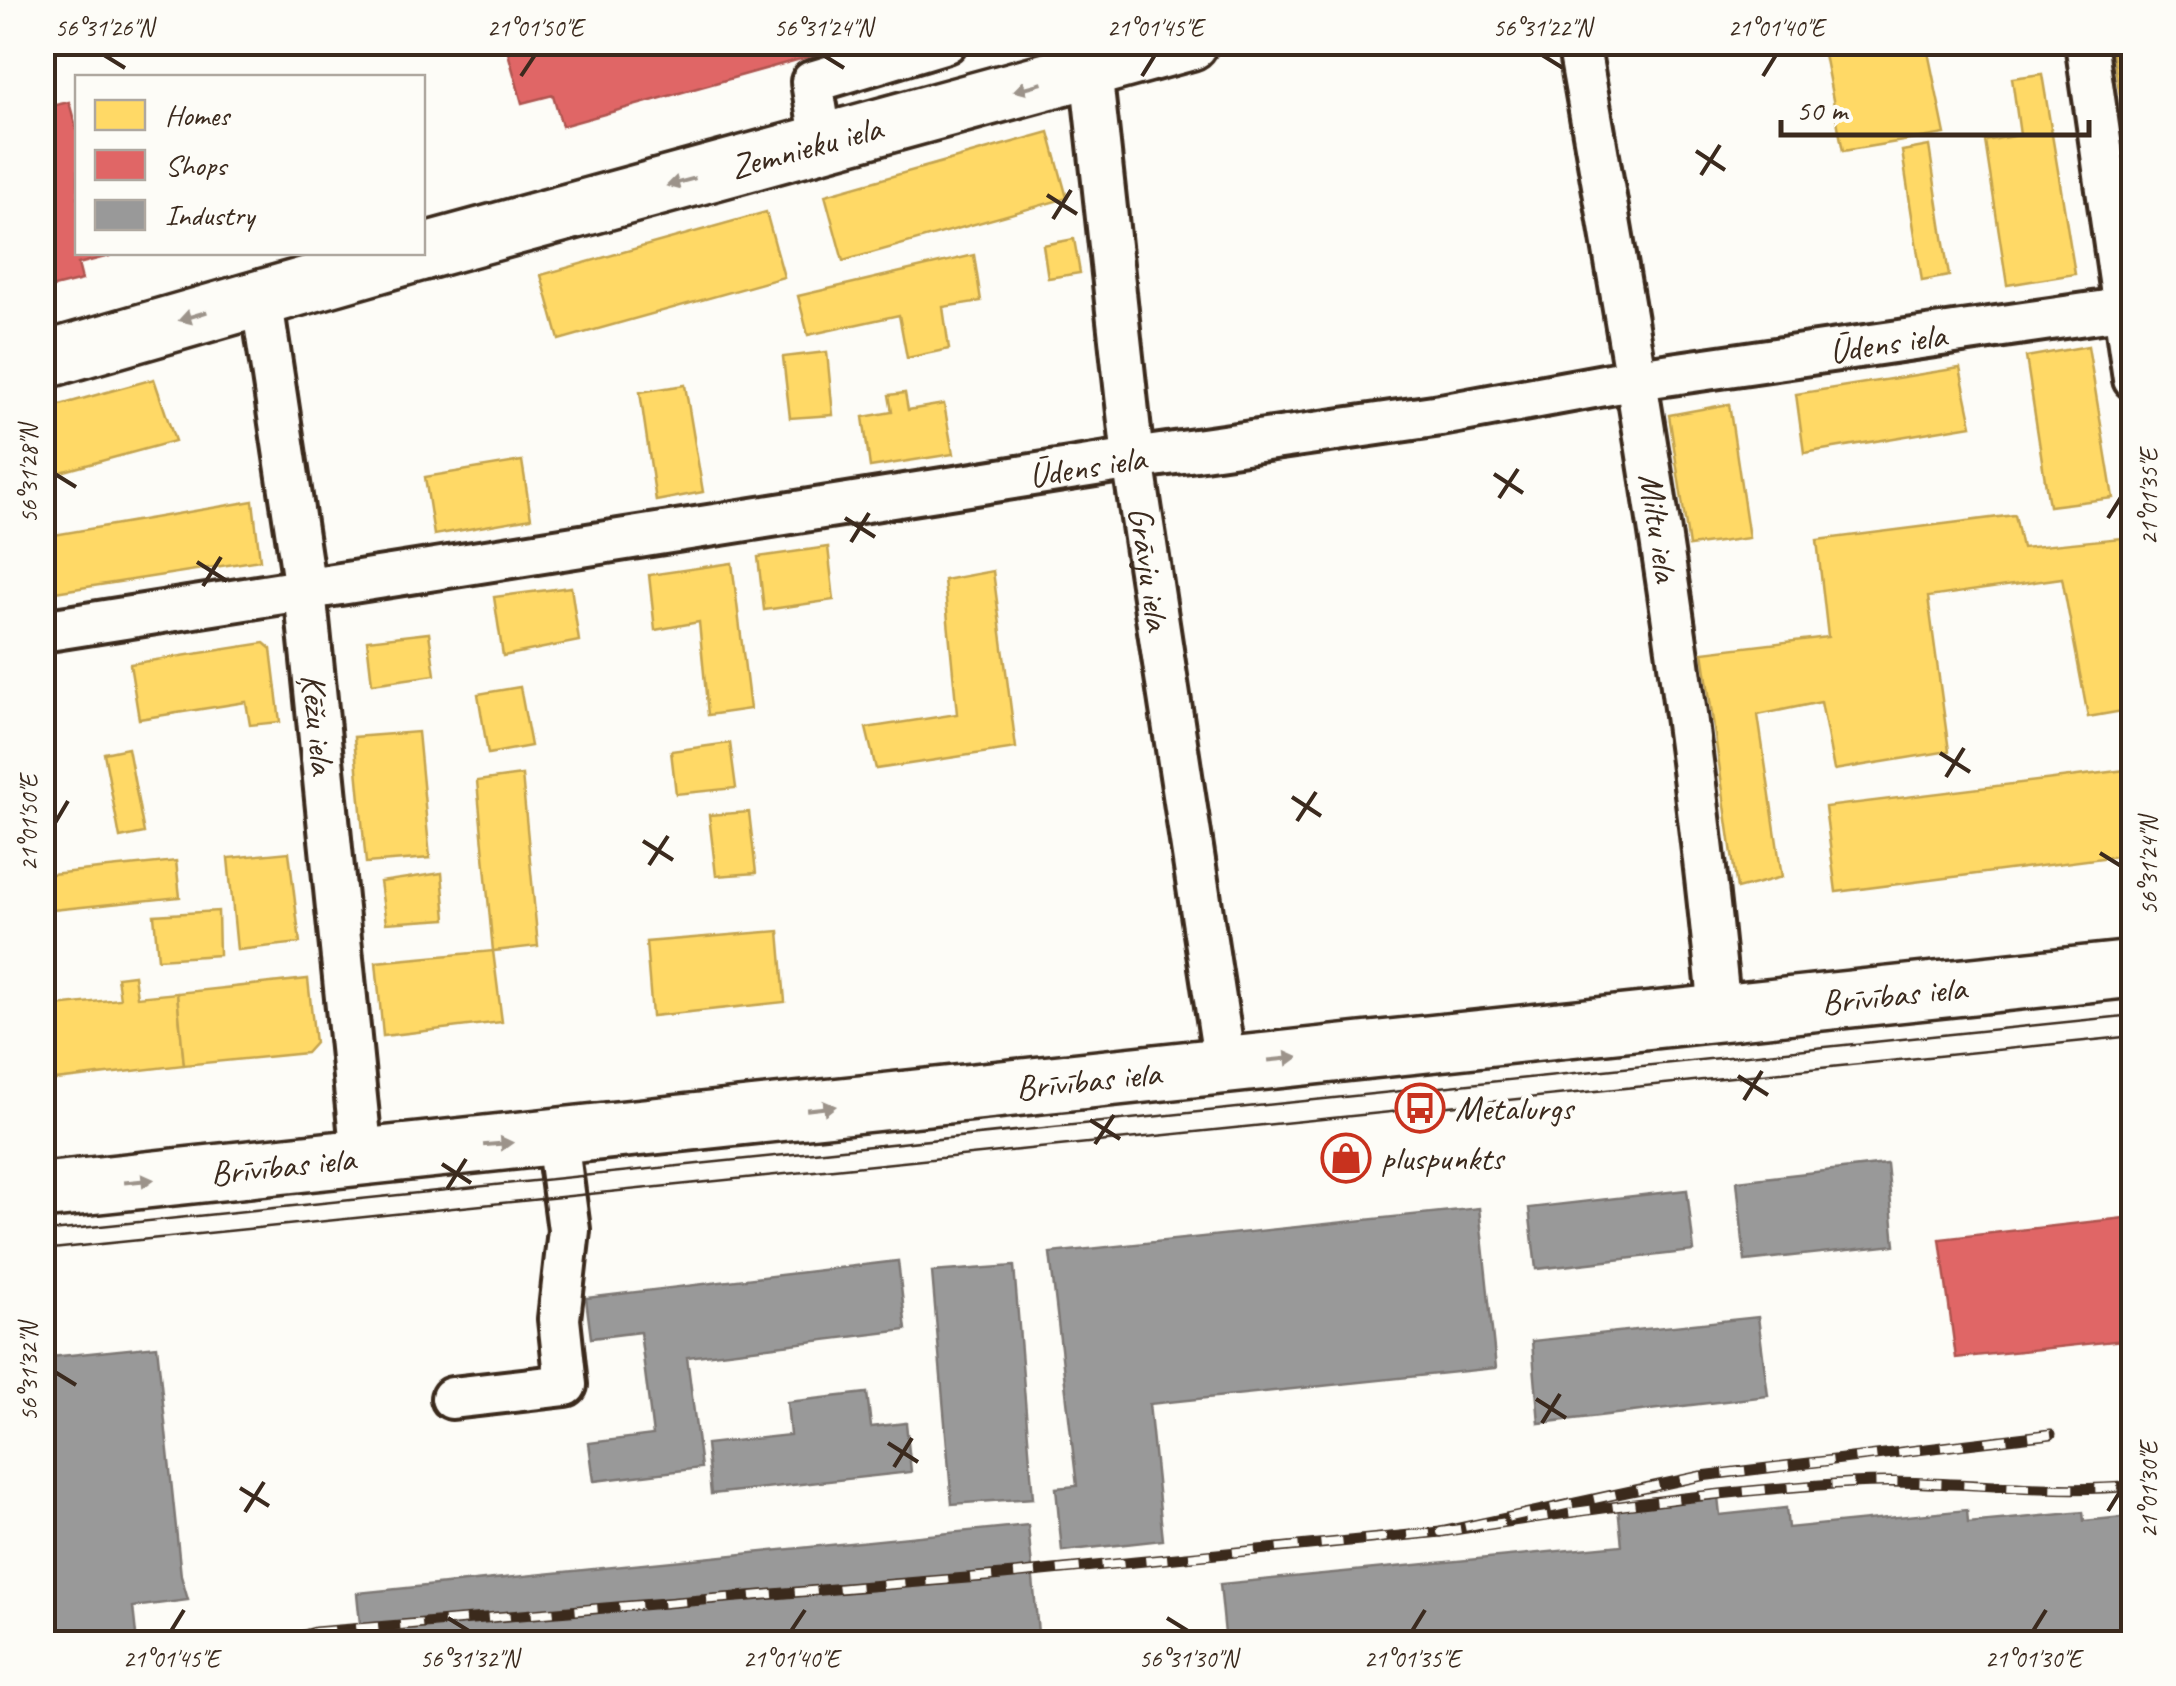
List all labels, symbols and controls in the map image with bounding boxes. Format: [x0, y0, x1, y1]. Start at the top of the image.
text: 56°31'26"N [55, 12, 157, 44]
text: 21°01'50"E [487, 12, 586, 44]
text: 56°31'24"N [774, 12, 876, 44]
text: 21°01'45"E [1107, 12, 1206, 44]
text: 56°31'22"N [1493, 12, 1595, 44]
text: 21°01'40"E [1728, 12, 1827, 44]
legend [75, 75, 425, 255]
scale bar [1781, 75, 2088, 137]
one-way arrow [1013, 80, 1044, 96]
text: 50 m [1796, 91, 1849, 129]
text: Homes [165, 96, 232, 134]
street label: Zemnieku iela [725, 104, 889, 189]
text: Shops [165, 146, 229, 184]
one-way arrow [665, 174, 696, 190]
text: Industry [165, 196, 257, 234]
one-way arrow [177, 309, 208, 324]
street label: Ūdens iela [1826, 312, 1951, 373]
text: 56°31'28"N [13, 421, 45, 523]
street label: Ūdens iela [1026, 435, 1151, 498]
text: 21°01'35"E [2133, 446, 2165, 545]
street label: Miltu iela [1629, 470, 1690, 586]
street label: Grāvju iela [1118, 504, 1182, 636]
street label: Ķēžu iela [291, 672, 346, 779]
text: 21°01'50"E [13, 772, 45, 871]
text: 56°31'24"N [2133, 813, 2165, 915]
street label: Brīvības iela [1819, 964, 1971, 1025]
street label: Brīvības iela [1014, 1050, 1165, 1110]
one-way arrow [1268, 1051, 1299, 1067]
bus stop icon: Metalurgs [1394, 1082, 1446, 1134]
place label: Metalurgs [1455, 1086, 1576, 1131]
one-way arrow [805, 1100, 837, 1116]
shop icon: pluspunkts [1320, 1132, 1372, 1184]
street label: Brīvības iela [208, 1135, 360, 1196]
one-way arrow [482, 1136, 514, 1152]
place label: pluspunkts [1381, 1136, 1506, 1181]
one-way arrow [124, 1172, 156, 1188]
text: 56°31'32"N [13, 1319, 45, 1421]
text: 21°01'30"E [2133, 1439, 2165, 1538]
text: 21°01'45"E [123, 1643, 222, 1675]
text: 56°31'32"N [420, 1643, 522, 1675]
text: 21°01'40"E [743, 1643, 842, 1675]
text: 56°31'30"N [1139, 1643, 1241, 1675]
text: 21°01'35"E [1364, 1643, 1463, 1675]
text: 21°01'30"E [1985, 1643, 2084, 1675]

